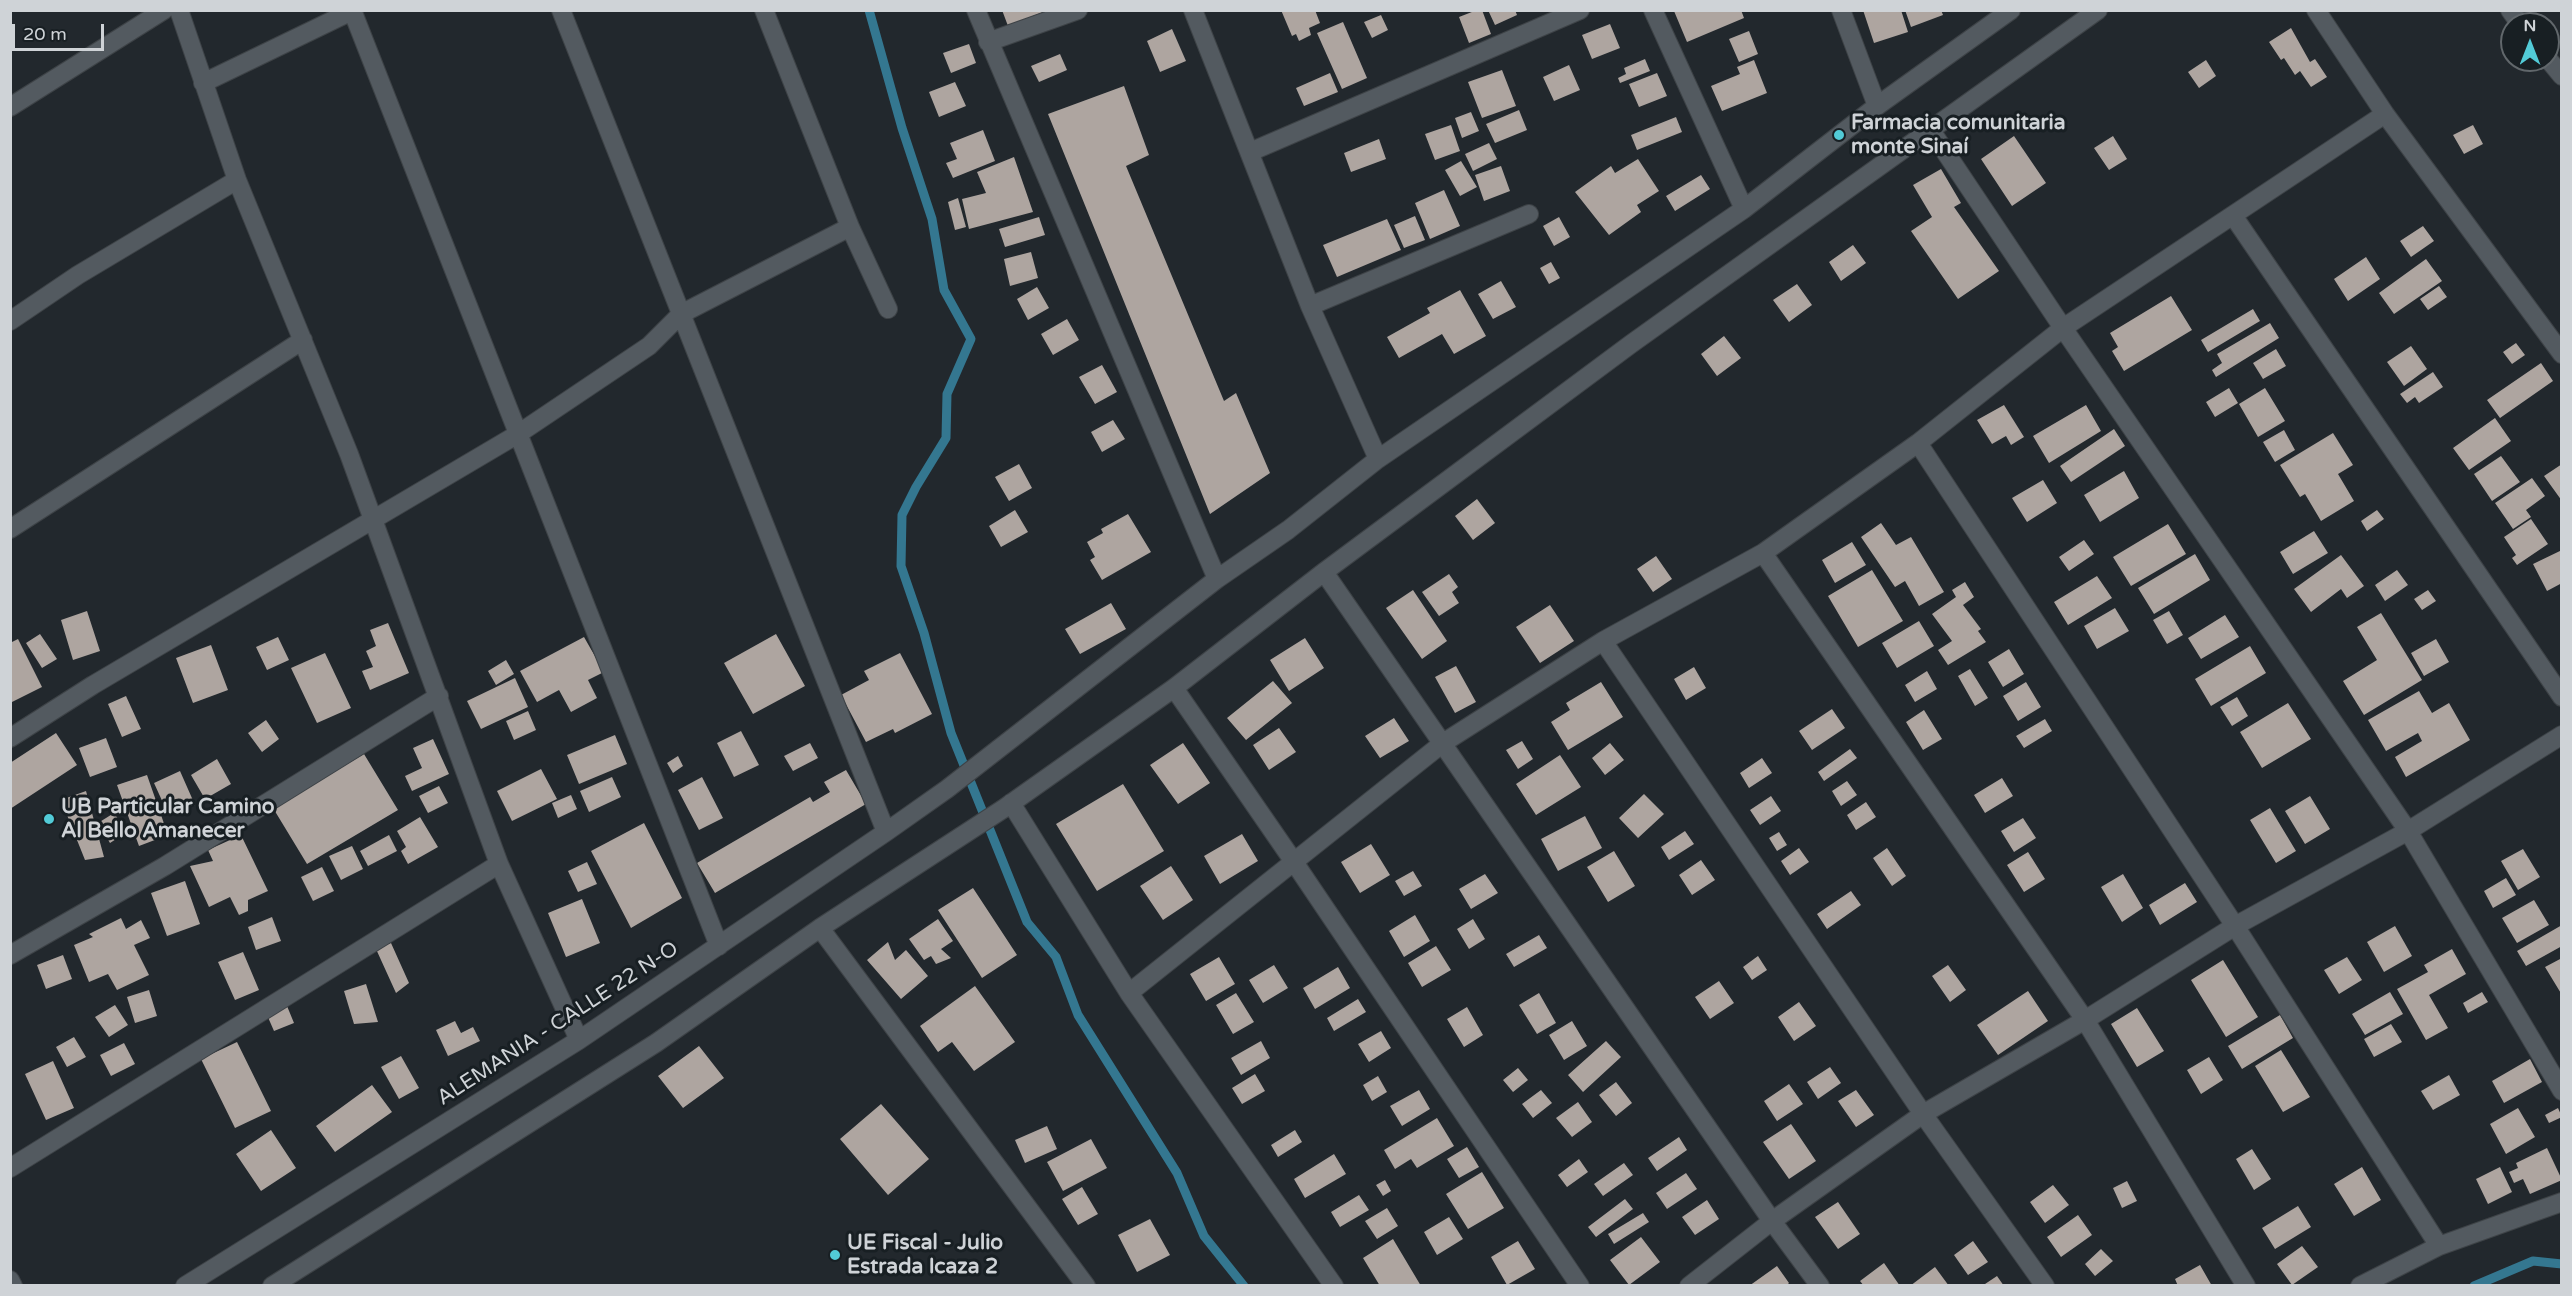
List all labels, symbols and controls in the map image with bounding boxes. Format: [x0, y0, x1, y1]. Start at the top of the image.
scale bar [15, 12, 106, 50]
north arrow [2500, 12, 2560, 72]
text: N [2524, 16, 2536, 36]
text: 20 m [23, 23, 67, 45]
place label: Farmacia comunitaria monte Sinaí [1851, 110, 2066, 160]
marker: Farmacia comunitaria monte Sinaí [1832, 128, 1846, 142]
place label: UB Particular Camino Al Bello Amanecer [61, 794, 275, 844]
marker: UB Particular Camino Al Bello Amanecer [42, 812, 56, 826]
street label: ALEMANIA - CALLE 22 N-O [433, 936, 683, 1112]
place label: UE Fiscal - Julio Estrada Icaza 2 [847, 1230, 1003, 1280]
marker: UE Fiscal - Julio Estrada Icaza 2 [828, 1248, 842, 1262]

